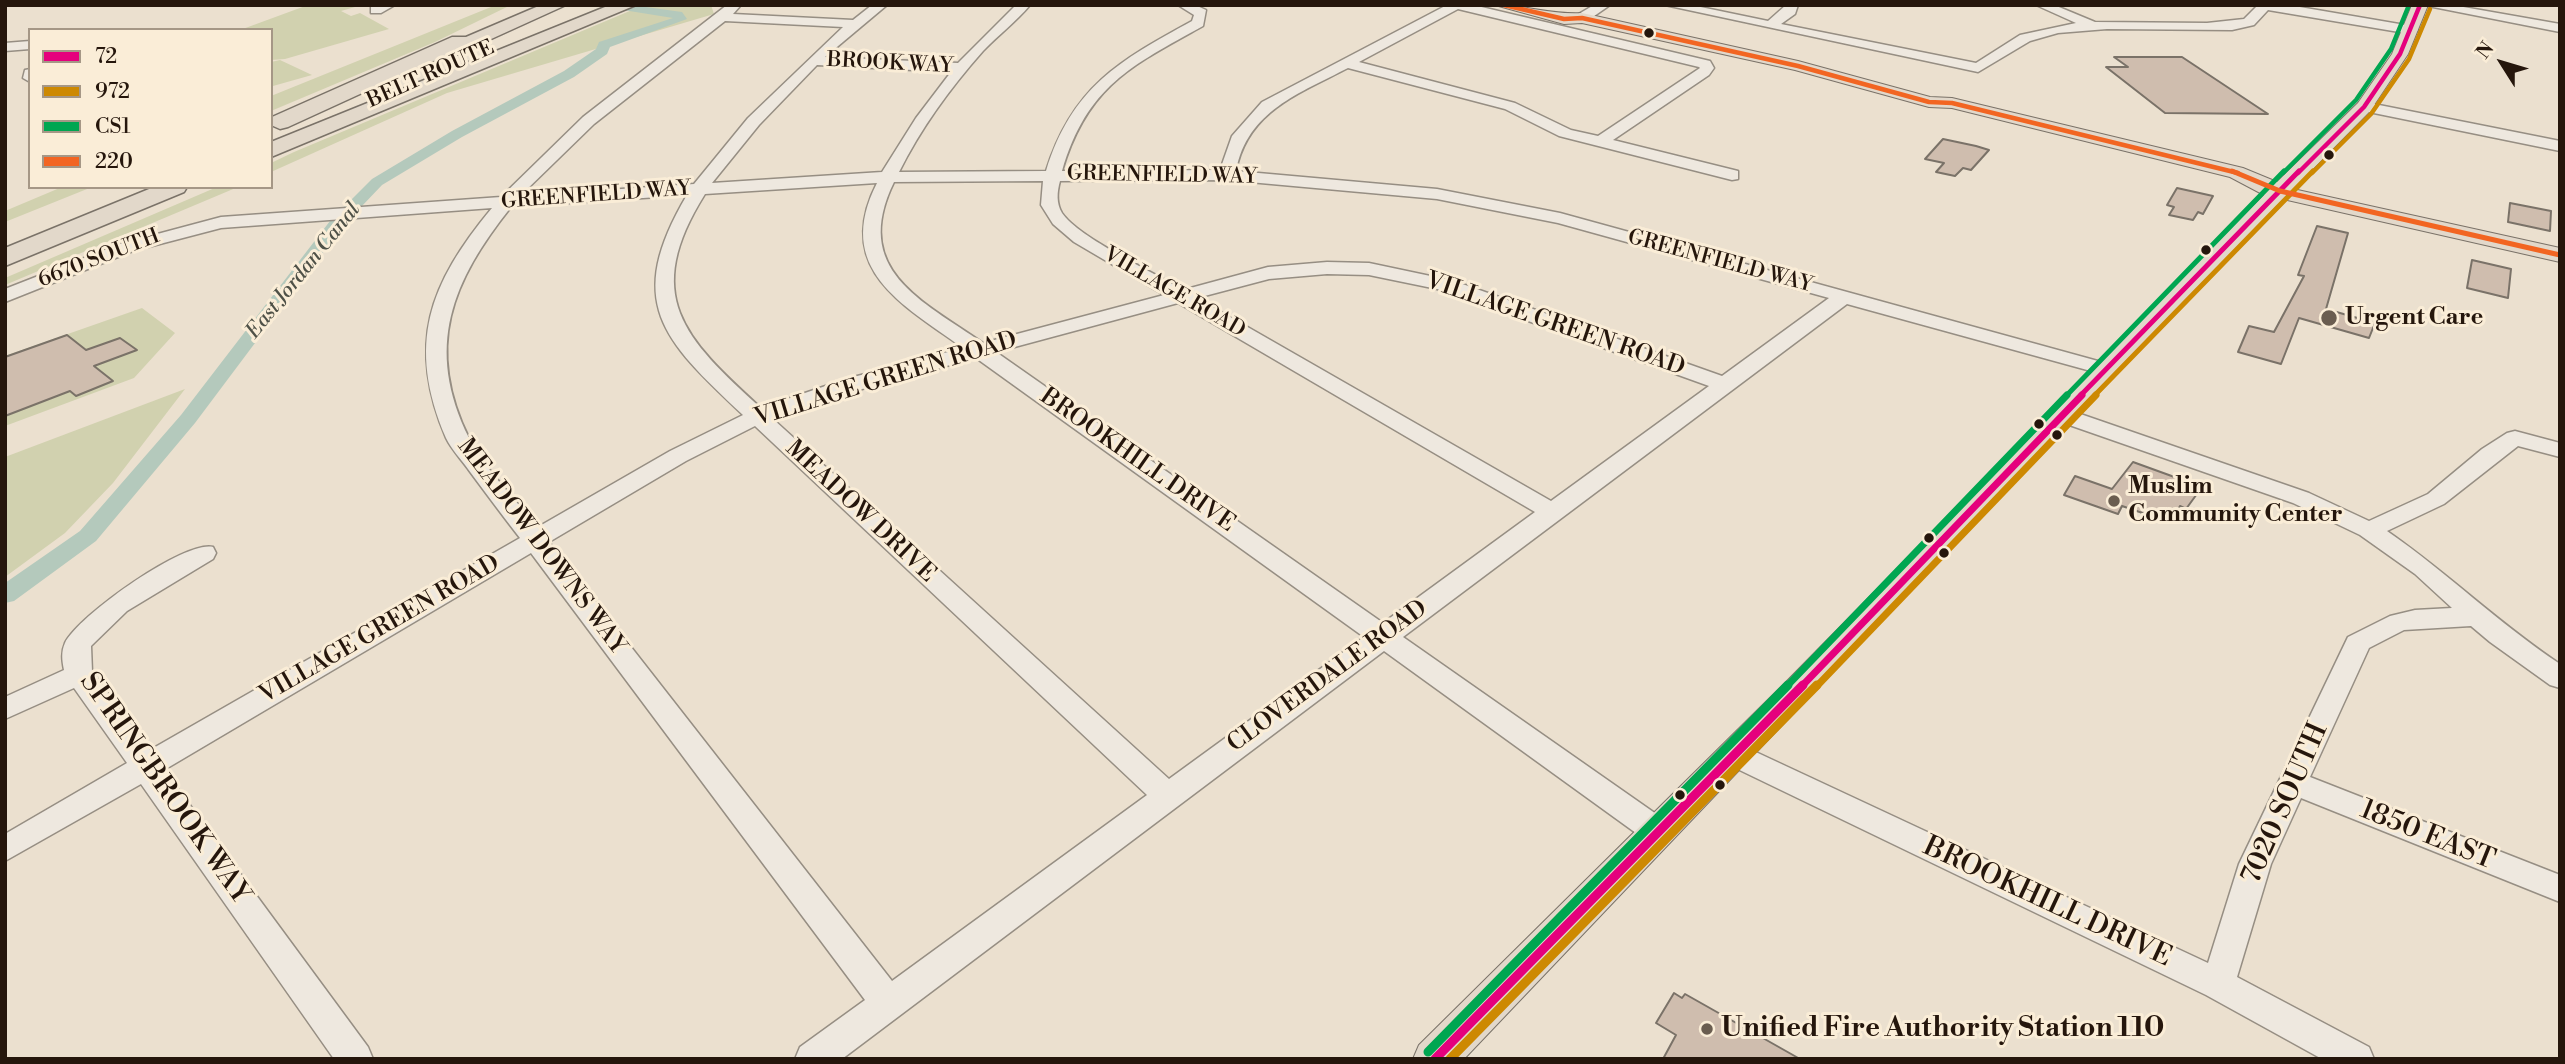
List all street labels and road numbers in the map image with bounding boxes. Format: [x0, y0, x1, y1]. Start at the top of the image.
street label: BELT ROUTE [363, 36, 499, 114]
street label: BROOK WAY [826, 48, 954, 80]
street label: GREENFIELD WAY [1067, 162, 1257, 190]
street label: GREENFIELD WAY [500, 177, 692, 215]
street label: 6670 SOUTH [35, 224, 163, 294]
street label: GREENFIELD WAY [1625, 225, 1815, 299]
street label: VILLAGE ROAD [1099, 242, 1249, 344]
street label: VILLAGE GREEN ROAD [1421, 267, 1689, 383]
street label: VILLAGE GREEN ROAD [751, 326, 1021, 434]
street label: BROOKHILL DRIVE [1034, 383, 1240, 539]
street label: MEADOW DOWNS WAY [450, 433, 632, 661]
street label: MEADOW DRIVE [779, 435, 941, 589]
street label: VILLAGE GREEN ROAD [255, 549, 505, 711]
street label: CLOVERDALE ROAD [1222, 595, 1434, 759]
street label: SPRINGBROOK WAY [71, 667, 257, 911]
street label: 7020 SOUTH [2236, 718, 2336, 890]
street label: 1850 EAST [2355, 794, 2499, 878]
street label: BROOKHILL DRIVE [1918, 831, 2176, 975]

